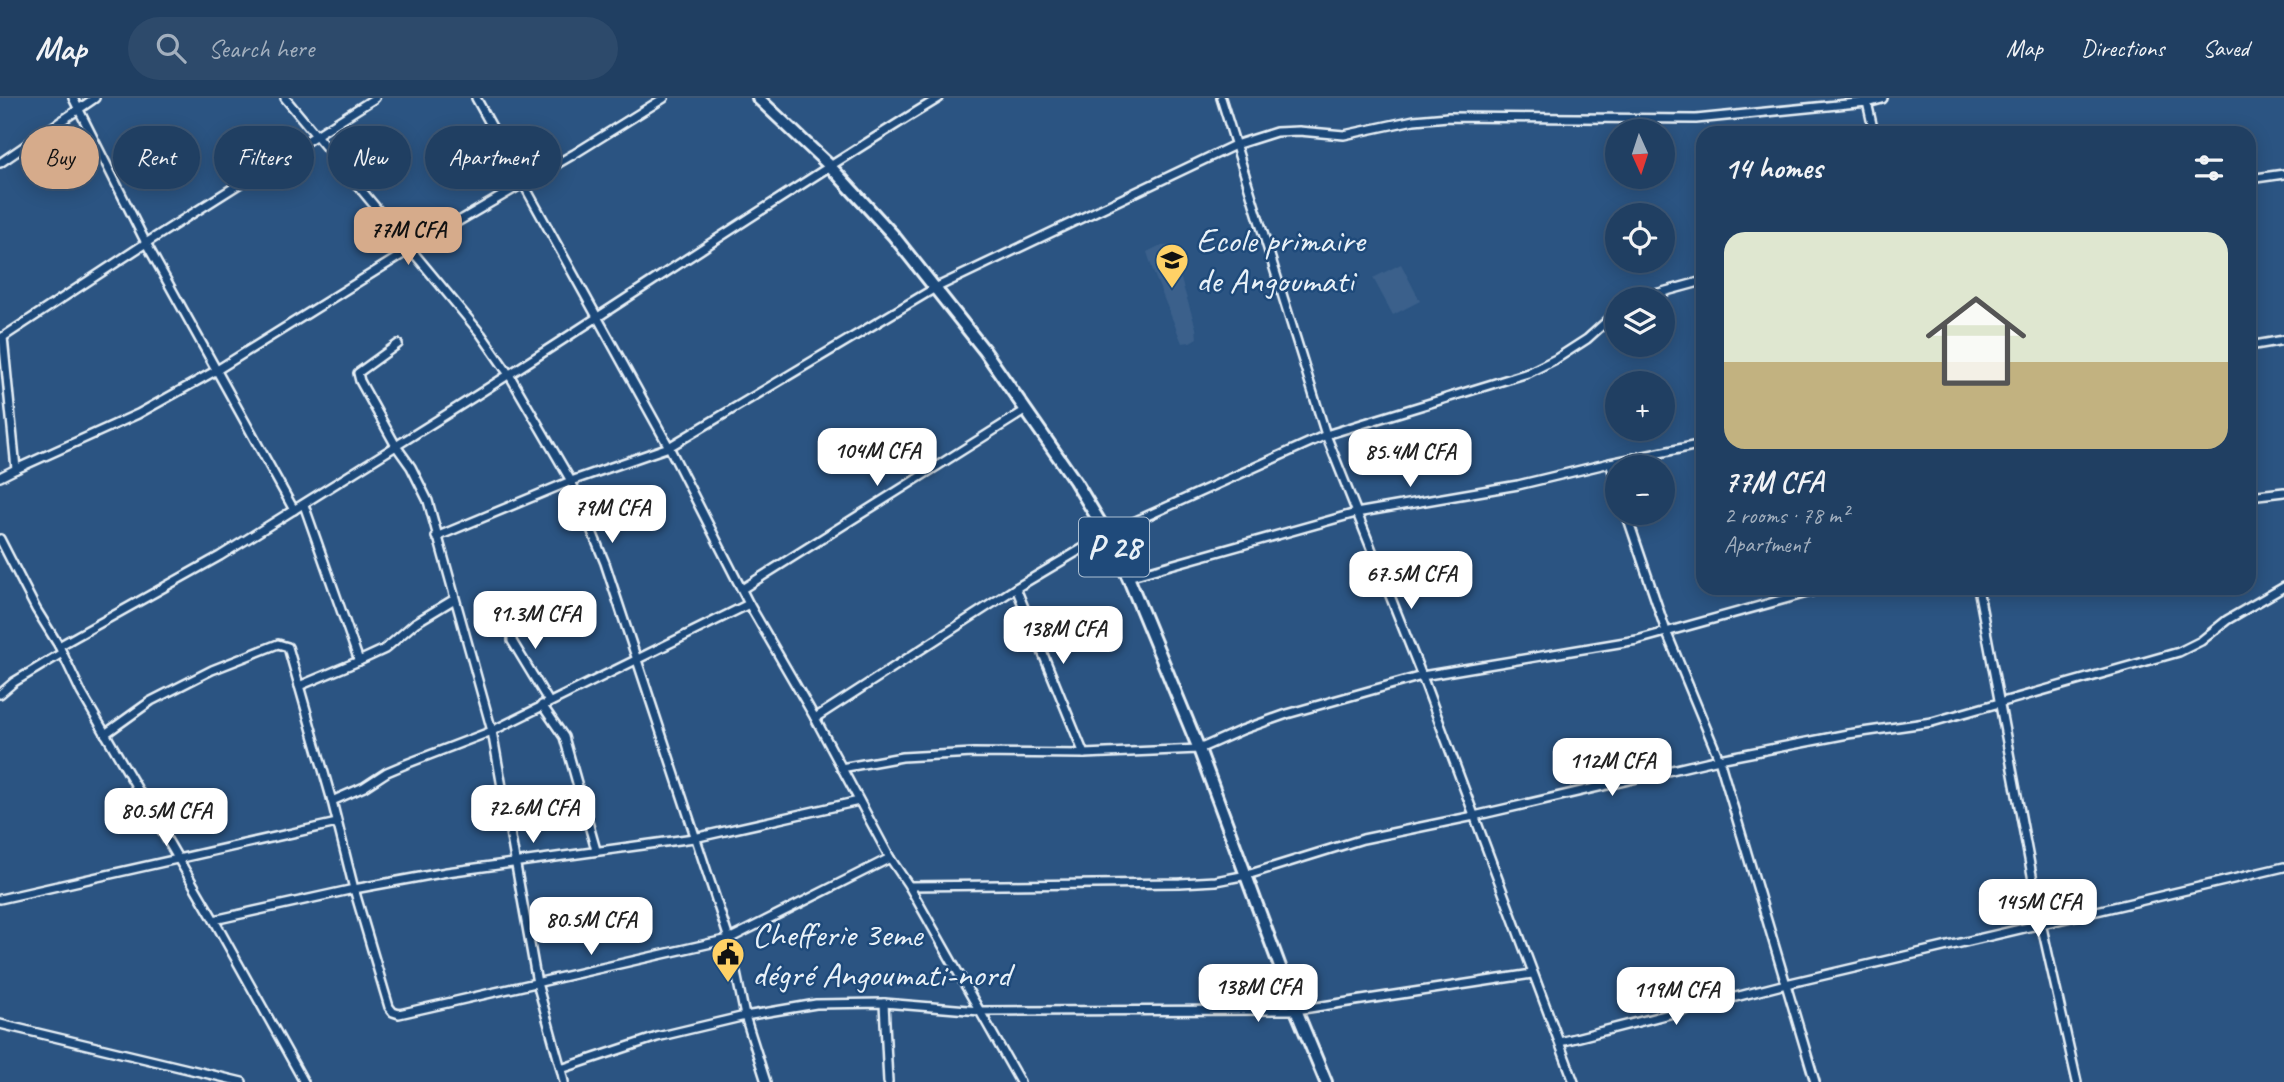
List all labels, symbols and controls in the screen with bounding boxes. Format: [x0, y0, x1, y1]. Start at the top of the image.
search box [128, 17, 618, 80]
text: Map [35, 27, 86, 69]
icon: search [152, 29, 190, 67]
text: Search here [208, 32, 314, 65]
text: Map [2006, 33, 2043, 63]
text: Directions [2081, 33, 2164, 63]
text: Saved [2202, 33, 2249, 63]
north arrow [1605, 119, 1675, 189]
map controls [1605, 119, 1675, 525]
chip: Buy [21, 126, 99, 189]
chip: Rent [113, 126, 200, 189]
chip: Filters [214, 126, 314, 189]
chip: New [328, 126, 411, 189]
chip: Apartment [425, 126, 561, 189]
text: 14 homes [1724, 149, 1822, 187]
icon: filters [2190, 149, 2228, 187]
button: locate [1605, 203, 1675, 273]
pin: 77M CFA [343, 208, 473, 267]
text: 77M CFA [370, 215, 446, 244]
place label: Ecole primaire de Angoumati [1196, 218, 1367, 303]
school or university icon: Ecole primaire de Angoumati [1153, 241, 1191, 290]
icon: home [1913, 278, 2039, 404]
button: layers [1605, 287, 1675, 357]
button: + [1605, 371, 1675, 441]
pin: 104M CFA [805, 428, 949, 488]
pin: 85.4M CFA [1330, 430, 1490, 489]
text: 104M CFA [834, 436, 920, 465]
text: 85.4M CFA [1365, 437, 1455, 466]
button: − [1605, 455, 1675, 525]
text: 77M CFA [1724, 463, 1823, 501]
pin: 79M CFA [547, 486, 677, 545]
text: 79M CFA [574, 493, 650, 522]
text: 2 rooms · 78 m² [1724, 501, 1848, 530]
road number: P 28 [1079, 517, 1149, 576]
text: Apartment [1724, 530, 1809, 559]
pin: 67.5M CFA [1331, 552, 1491, 611]
text: 67.5M CFA [1365, 559, 1457, 588]
pin: 91.3M CFA [455, 592, 615, 651]
text: 91.3M CFA [490, 599, 580, 628]
pin: 138M CFA [991, 606, 1135, 666]
text: 138M CFA [1020, 614, 1106, 643]
pin: 112M CFA [1540, 738, 1684, 798]
text: 112M CFA [1569, 746, 1655, 775]
pin: 72.6M CFA [453, 786, 613, 845]
pin: 80.5M CFA [86, 788, 246, 848]
text: 72.6M CFA [487, 793, 579, 822]
text: 80.5M CFA [121, 796, 211, 825]
pin: 145M CFA [1966, 880, 2110, 939]
text: 145M CFA [1995, 887, 2081, 916]
pin: 80.5M CFA [511, 898, 671, 957]
text: 80.5M CFA [546, 905, 636, 934]
place label: Chefferie 3eme dégré Angoumati-nord [752, 912, 1016, 997]
public building icon: Chefferie 3eme dégré Angoumati-nord [709, 935, 747, 984]
pin: 138M CFA [1186, 964, 1330, 1024]
pin: 119M CFA [1604, 968, 1748, 1027]
text: 138M CFA [1215, 972, 1301, 1001]
text: 119M CFA [1633, 975, 1719, 1004]

